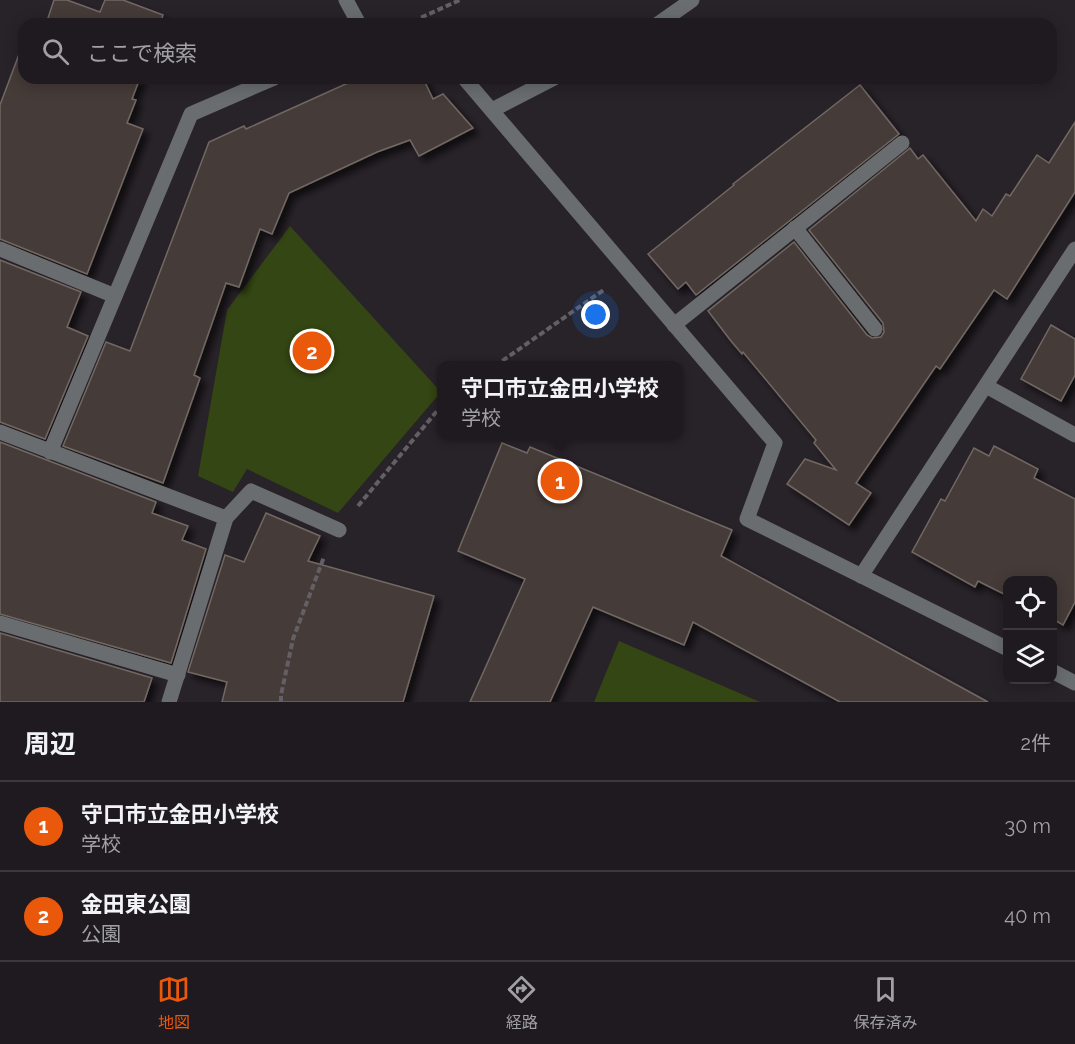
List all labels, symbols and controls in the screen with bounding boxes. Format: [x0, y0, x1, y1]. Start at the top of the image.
search box [18, 18, 1057, 84]
icon: search [39, 35, 72, 68]
text: ここで検索 [87, 40, 197, 66]
your location [581, 300, 610, 329]
pin: 2 [292, 328, 332, 374]
popup [437, 361, 683, 439]
text: 守口市立金田小学校 [461, 375, 659, 401]
text: 学校 [461, 406, 501, 430]
pin: 1 [540, 458, 580, 504]
map controls [1003, 576, 1057, 684]
button: locate [1003, 576, 1057, 630]
button: layers [1003, 630, 1057, 684]
text: 周辺 [24, 729, 76, 759]
text: 2件 [1021, 731, 1051, 755]
text: 守口市立金田小学校 [81, 801, 279, 827]
text: 1 [39, 814, 48, 838]
text: 30 m [1005, 814, 1051, 838]
text: 学校 [81, 832, 121, 856]
text: 金田東公園 [81, 891, 191, 917]
text: 2 [38, 904, 49, 928]
text: 40 m [1004, 904, 1051, 928]
text: 公園 [81, 922, 121, 946]
tab: 地図 [157, 973, 190, 1033]
tab: 経路 [505, 973, 538, 1033]
tab: 保存済み [853, 973, 917, 1033]

